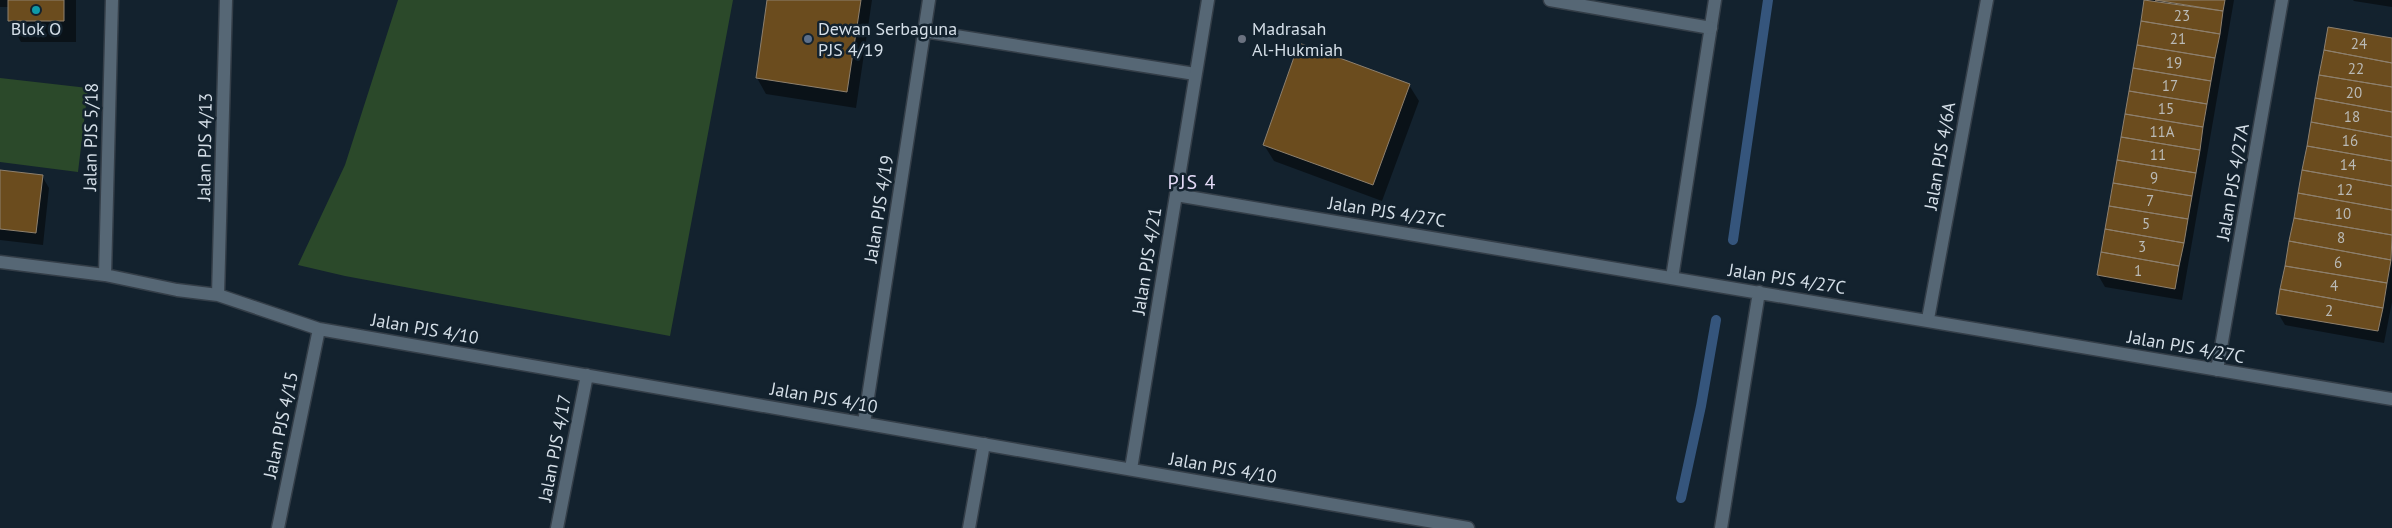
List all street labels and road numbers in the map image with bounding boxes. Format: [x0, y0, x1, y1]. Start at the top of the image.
street label: Jalan PJS 5/18 [78, 83, 103, 192]
street label: Jalan PJS 4/13 [192, 93, 217, 202]
street label: Jalan PJS 4/6A [1919, 100, 1960, 213]
street label: Jalan PJS 4/27A [2211, 121, 2254, 243]
street label: Jalan PJS 4/19 [859, 154, 898, 265]
street label: Jalan PJS 4/27C [1326, 191, 1447, 232]
street label: Jalan PJS 4/21 [1127, 206, 1166, 317]
street label: Jalan PJS 4/27C [1726, 258, 1847, 299]
street label: Jalan PJS 4/10 [369, 308, 481, 349]
street label: Jalan PJS 4/27C [2125, 325, 2246, 368]
street label: Jalan PJS 4/15 [258, 369, 303, 481]
street label: Jalan PJS 4/10 [768, 377, 880, 418]
street label: Jalan PJS 4/17 [533, 392, 576, 504]
street label: Jalan PJS 4/10 [1167, 447, 1279, 488]

